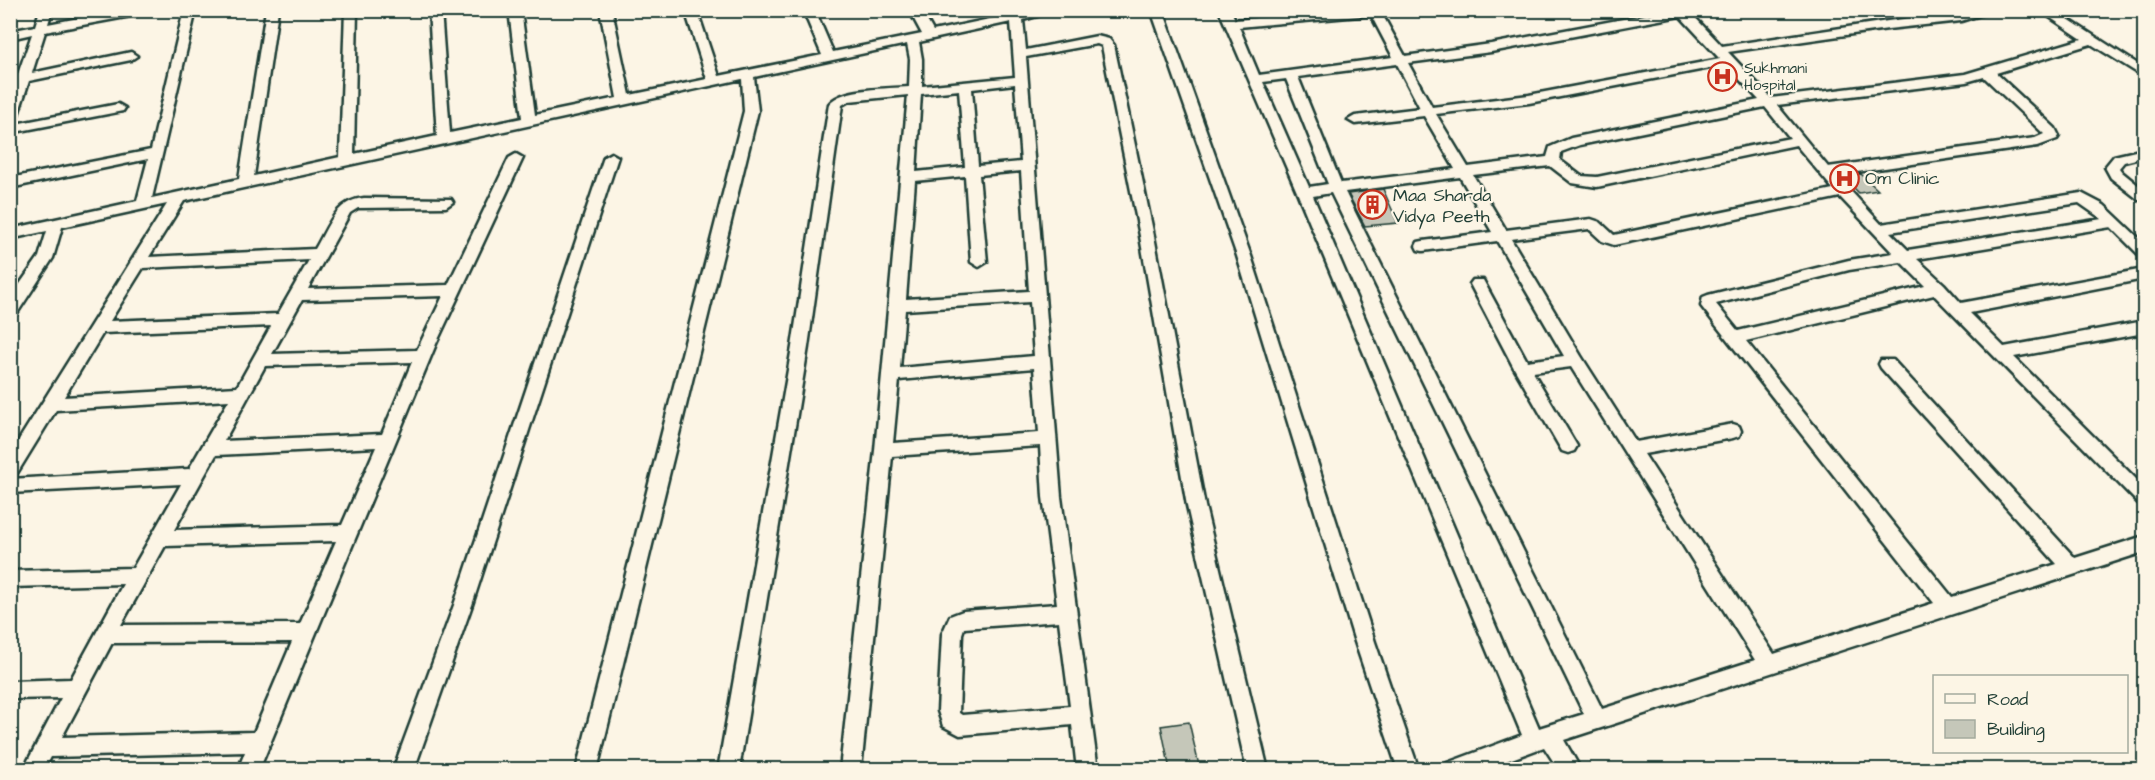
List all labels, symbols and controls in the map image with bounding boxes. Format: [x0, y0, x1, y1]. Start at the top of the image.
place label: Sukhmani Hospital [1744, 58, 1808, 96]
hospital icon: Sukhmani Hospital [1707, 61, 1739, 93]
hospital icon: Om Clinic [1828, 162, 1860, 194]
place label: Om Clinic [1865, 166, 1940, 191]
place label: Maa Sharda Vidya Peeth [1393, 183, 1491, 230]
building icon: Maa Sharda Vidya Peeth [1356, 189, 1388, 221]
legend [1933, 675, 2128, 753]
text: Road [1987, 687, 2028, 712]
text: Building [1987, 717, 2045, 743]

